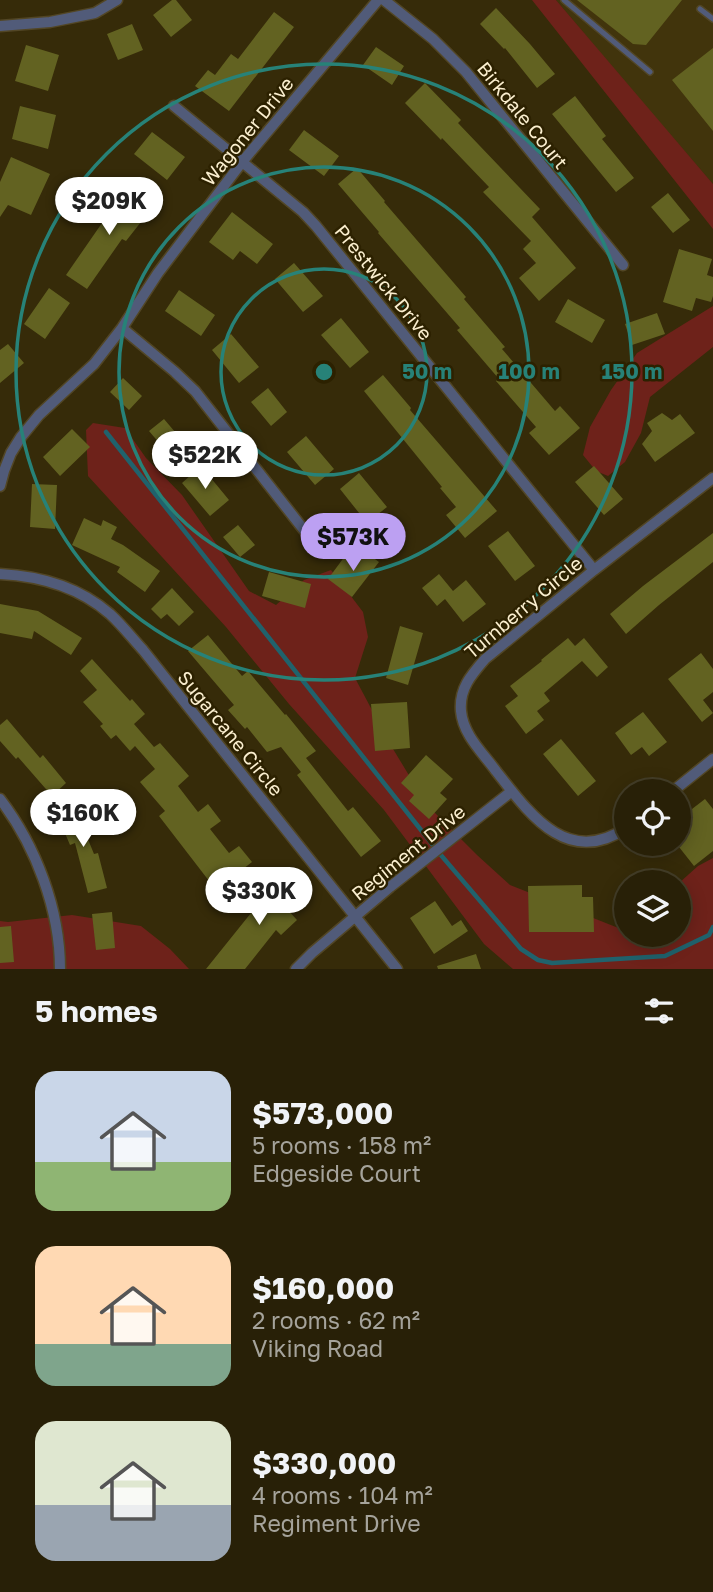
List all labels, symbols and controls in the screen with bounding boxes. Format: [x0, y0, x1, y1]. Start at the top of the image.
street label: Birkdale Court [473, 57, 573, 173]
street label: Wagoner Drive [196, 72, 298, 190]
pin: $209K [60, 177, 158, 237]
text: $209K [71, 186, 147, 214]
street label: Prestwick Drive [330, 220, 438, 344]
text: 50 m [402, 358, 452, 384]
text: 100 m [498, 358, 560, 384]
text: 150 m [602, 358, 662, 384]
centre of rings [312, 360, 336, 384]
pin: $522K [156, 432, 254, 491]
text: $522K [168, 440, 242, 468]
pin: $573K [304, 514, 402, 573]
text: $573K [317, 522, 389, 550]
street label: Turnberry Circle [459, 551, 587, 663]
street label: Sugarcane Circle [173, 666, 289, 800]
map controls [614, 779, 691, 947]
button: locate [614, 779, 691, 856]
pin: $160K [34, 790, 132, 849]
text: $160K [46, 798, 120, 826]
street label: Regiment Drive [347, 799, 469, 905]
pin: $330K [210, 867, 308, 927]
button: layers [614, 870, 691, 947]
text: $330K [221, 876, 297, 904]
icon: filters [640, 992, 678, 1030]
text: 5 homes [35, 993, 158, 1029]
text: $573,000 [252, 1095, 393, 1131]
icon: home [91, 1099, 175, 1183]
text: 5 rooms · 158 m² [252, 1131, 431, 1159]
text: Edgeside Court [252, 1159, 421, 1187]
text: $160,000 [252, 1270, 394, 1306]
icon: home [91, 1274, 175, 1358]
text: 2 rooms · 62 m² [252, 1306, 420, 1334]
text: Viking Road [252, 1334, 383, 1362]
text: $330,000 [252, 1445, 396, 1481]
icon: home [91, 1449, 175, 1533]
text: 4 rooms · 104 m² [252, 1481, 433, 1509]
text: Regiment Drive [252, 1509, 421, 1537]

